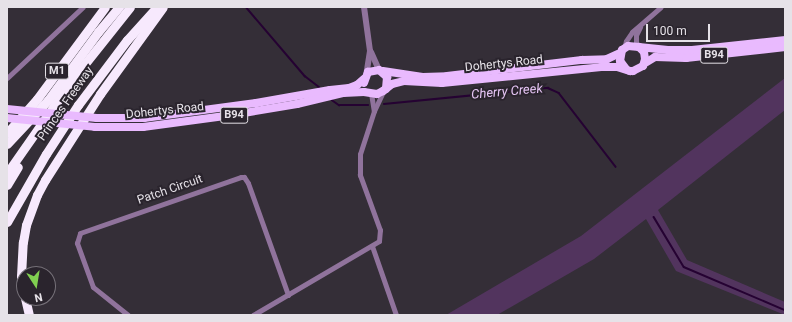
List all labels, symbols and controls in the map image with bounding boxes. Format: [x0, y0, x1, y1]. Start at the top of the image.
scale bar [648, 16, 712, 42]
text: 100 m [653, 24, 687, 38]
road number: B94 [700, 46, 728, 64]
street label: Dohertys Road [464, 53, 544, 75]
road number: M1 [45, 62, 69, 80]
street label: Princes Freeway [35, 64, 97, 144]
water label: Cherry Creek [471, 81, 543, 103]
street label: Dohertys Road [125, 100, 205, 122]
road number: B94 [220, 106, 248, 124]
street label: Patch Circuit [135, 172, 205, 208]
north arrow [16, 266, 56, 306]
text: N [33, 290, 44, 304]

